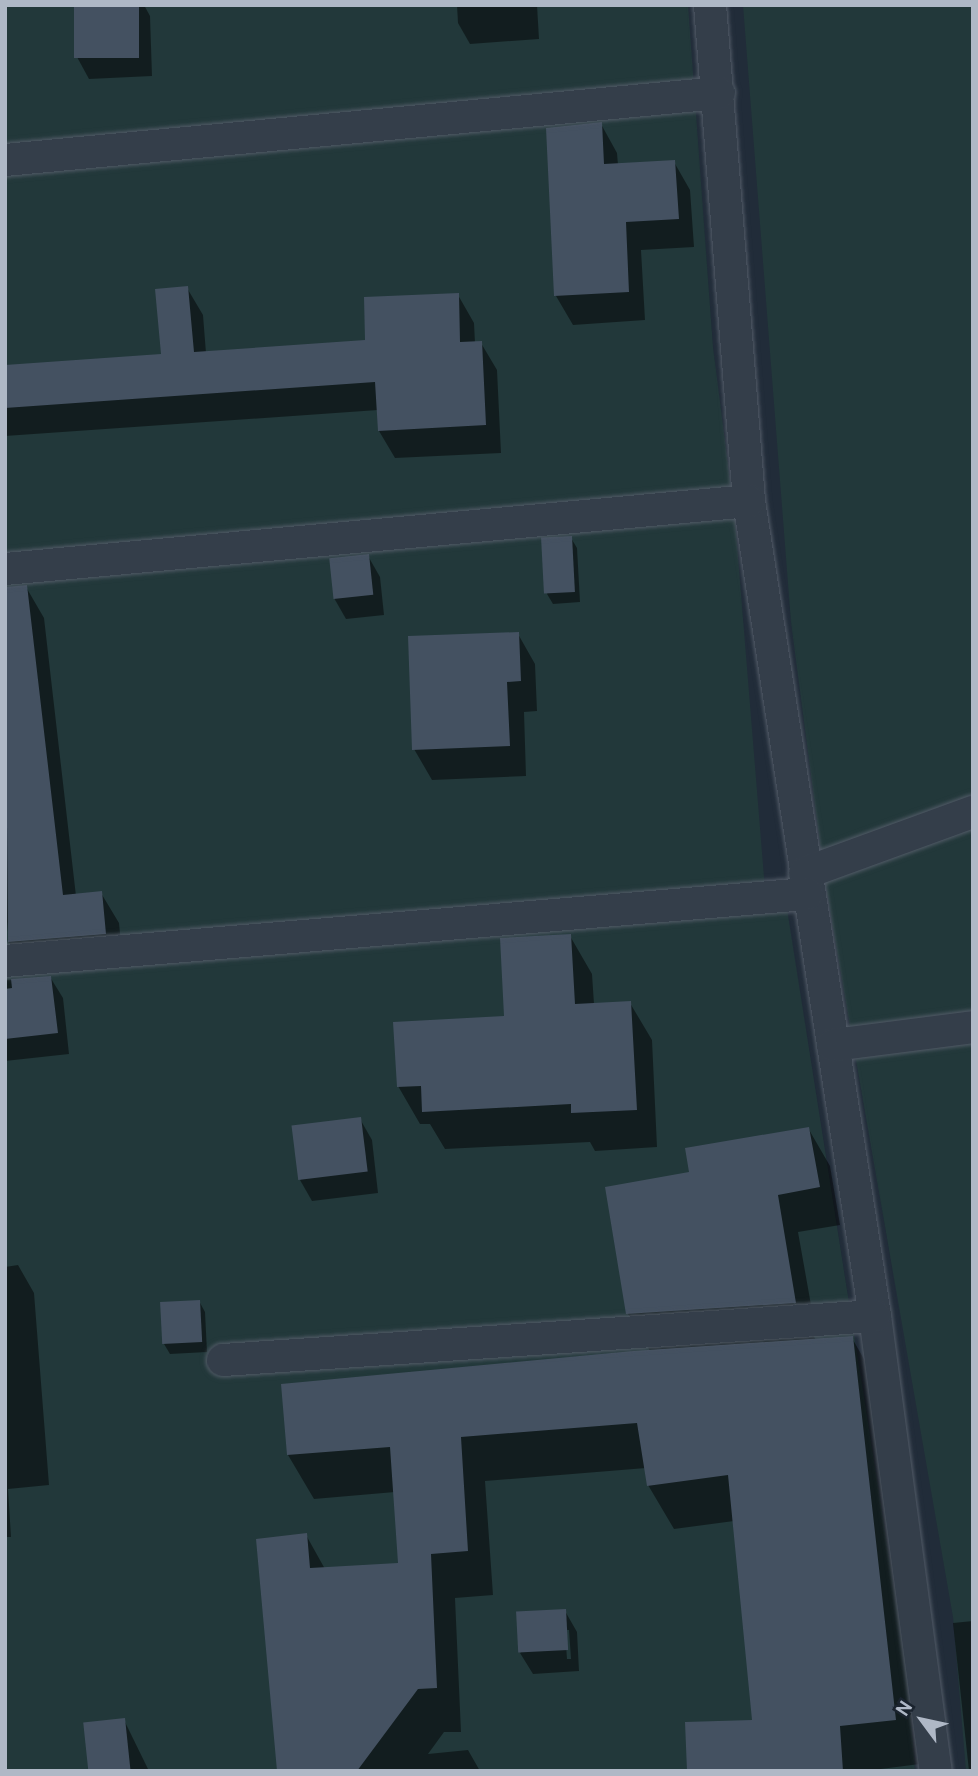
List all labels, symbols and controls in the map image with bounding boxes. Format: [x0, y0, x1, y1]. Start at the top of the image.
north arrow [887, 1685, 957, 1755]
text: N [891, 1696, 917, 1720]

